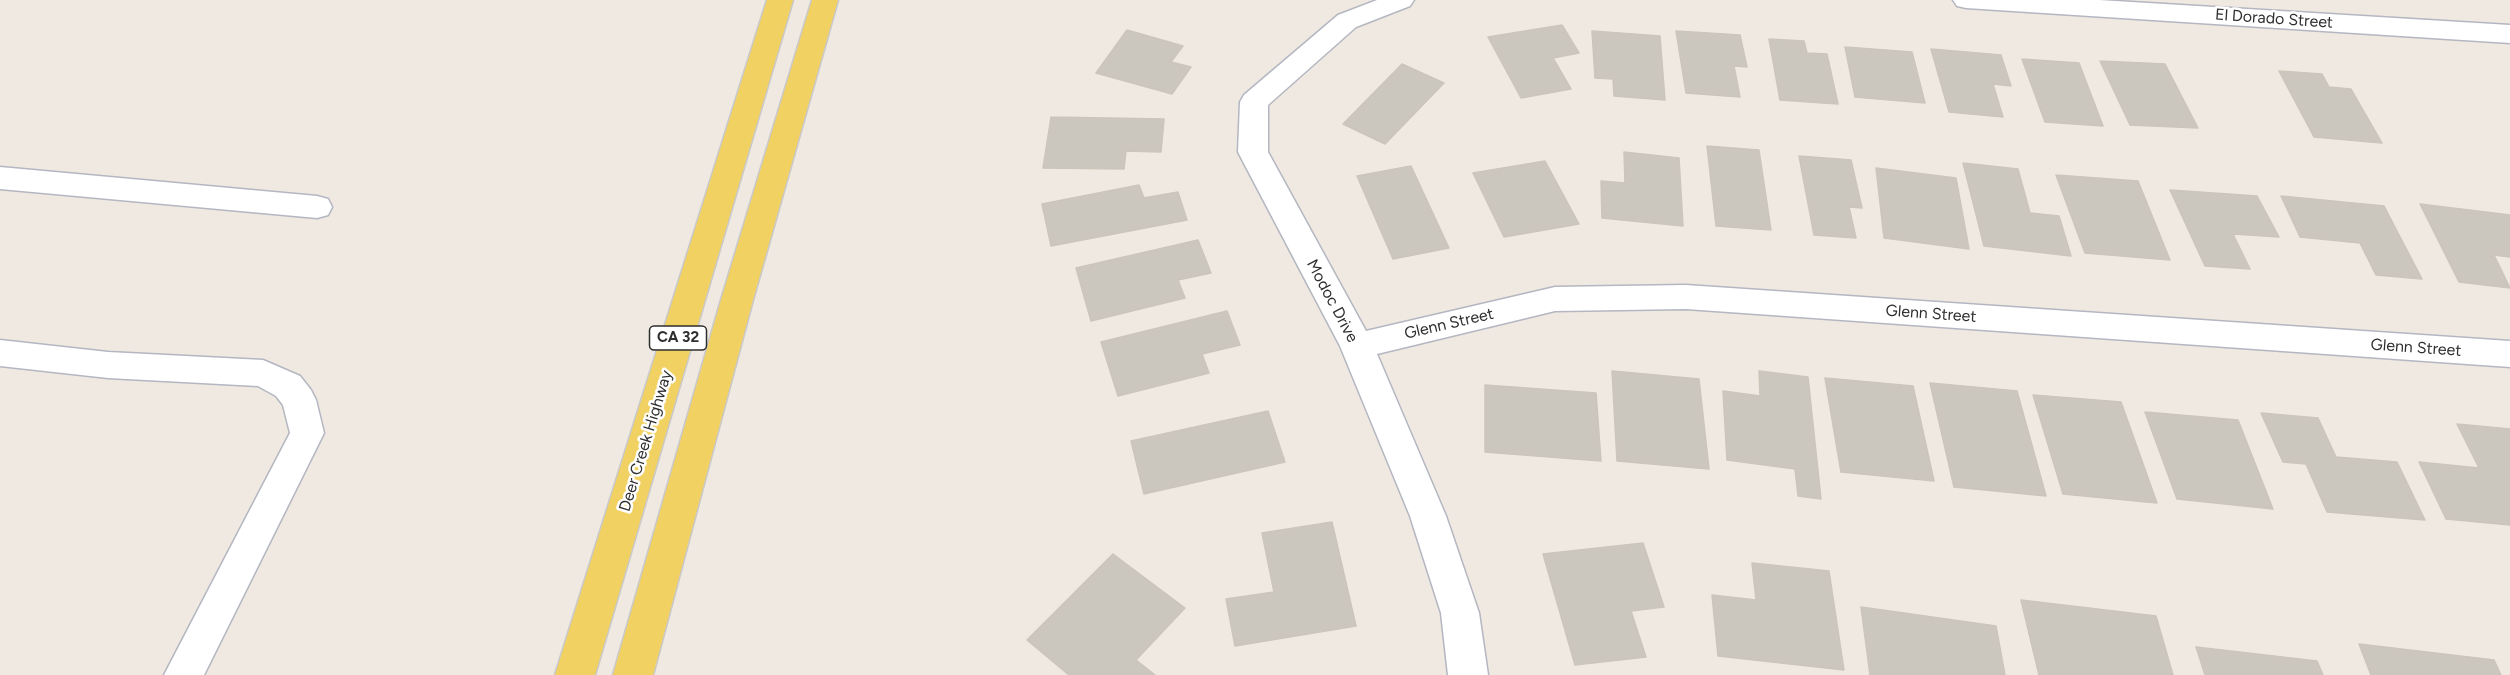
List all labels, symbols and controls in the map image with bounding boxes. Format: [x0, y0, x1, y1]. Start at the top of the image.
street label: El Dorado Street [2214, 5, 2334, 33]
street label: Modoc Drive [1302, 256, 1362, 346]
street label: Glenn Street [1885, 301, 1977, 327]
street label: Glenn Street [1402, 304, 1496, 344]
road number: CA 32 [650, 326, 706, 350]
street label: Glenn Street [2370, 335, 2462, 361]
street label: Deer Creek Highway [615, 368, 677, 514]

